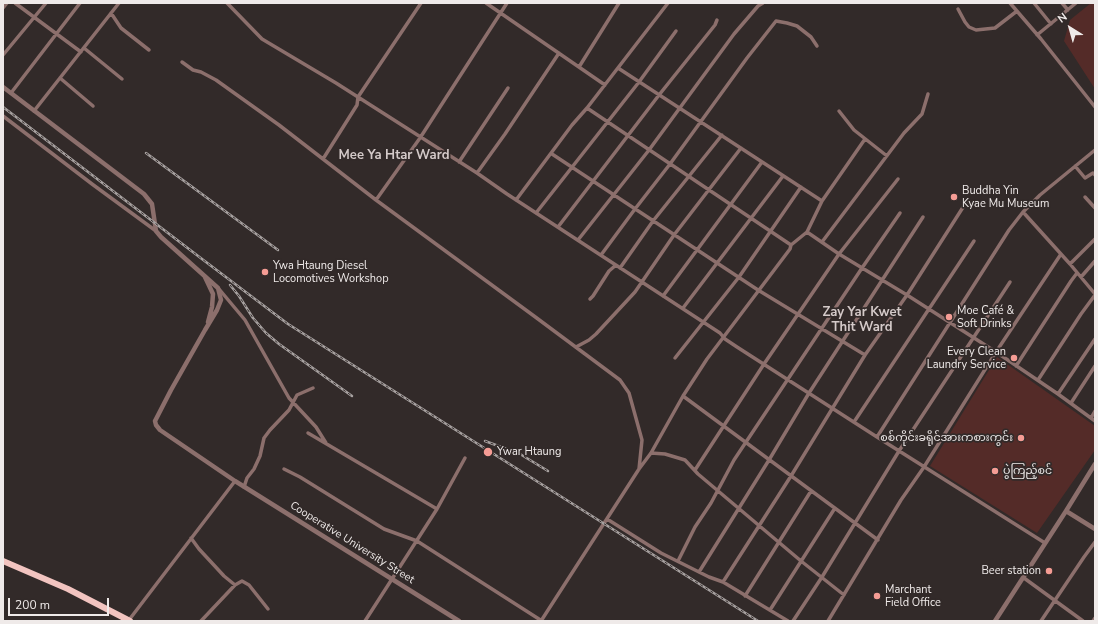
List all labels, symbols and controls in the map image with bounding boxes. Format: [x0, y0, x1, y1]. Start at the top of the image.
north arrow [1050, 8, 1090, 48]
text: N [1055, 10, 1070, 26]
district label: Mee Ya Htar Ward [339, 148, 449, 164]
place label: Buddha Yin Kyae Mu Museum [962, 184, 1049, 210]
marker: Buddha Yin Kyae Mu Museum [949, 192, 959, 202]
place label: Ywa Htaung Diesel Locomotives Workshop [273, 259, 389, 285]
marker: Ywa Htaung Diesel Locomotives Workshop [260, 267, 270, 277]
place label: Moe Café & Soft Drinks [957, 304, 1014, 330]
district label: Zay Yar Kwet Thit Ward [822, 305, 902, 336]
marker: Moe Café & Soft Drinks [944, 312, 954, 322]
place label: Every Clean Laundry Service [927, 345, 1006, 371]
marker: Every Clean Laundry Service [1009, 353, 1019, 363]
place label: စစ်ကိုင်းခရိုင်အားကစားကွင်း [880, 431, 1013, 445]
marker: စစ်ကိုင်းခရိုင်အားကစားကွင်း [1016, 433, 1026, 443]
place label: Ywar Htaung [497, 445, 561, 459]
marker: Ywar Htaung [482, 446, 494, 458]
place label: ပွဲကြည့်စင် [1003, 464, 1052, 478]
marker: ပွဲကြည့်စင် [990, 466, 1000, 476]
street label: Cooperative University Street [287, 499, 417, 587]
place label: Beer station [981, 564, 1041, 578]
marker: Beer station [1044, 566, 1054, 576]
place label: Marchant Field Office [885, 583, 941, 609]
scale bar [10, 590, 111, 616]
marker: Marchant Field Office [872, 591, 882, 601]
text: 200 m [15, 597, 50, 613]

